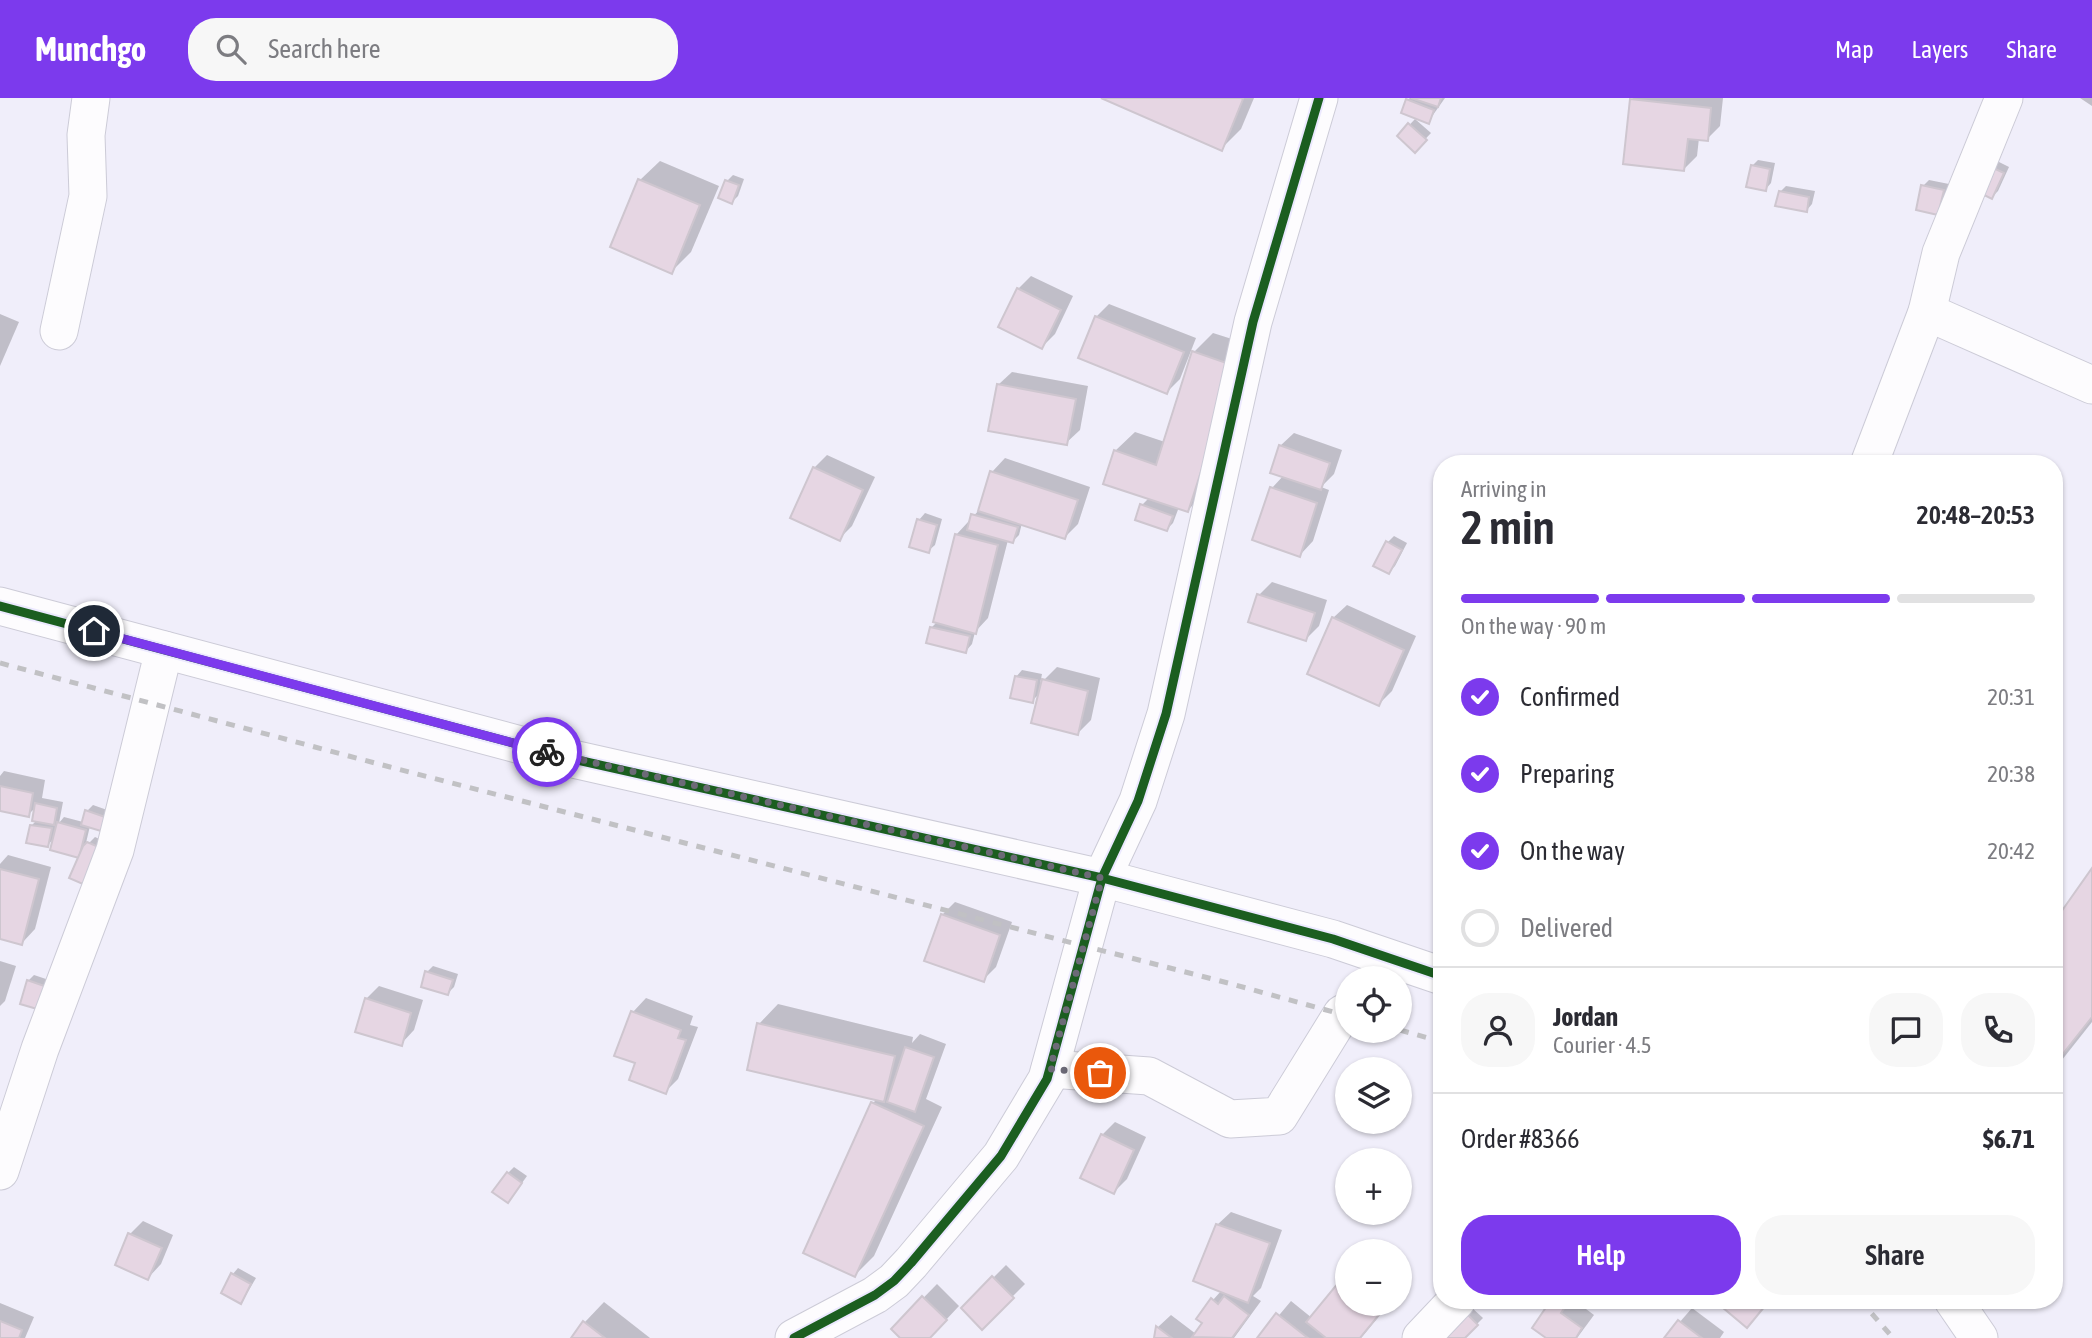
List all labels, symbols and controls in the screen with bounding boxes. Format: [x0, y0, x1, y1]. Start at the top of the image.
search box [188, 18, 678, 81]
text: Munchgo [35, 30, 146, 68]
icon: search [212, 30, 250, 68]
text: Search here [268, 34, 380, 64]
text: Map [1835, 36, 1874, 63]
text: Layers [1912, 36, 1968, 63]
text: Share [2006, 36, 2057, 63]
text: Arriving in [1461, 476, 1547, 502]
text: 20:48–20:53 [1917, 500, 2035, 530]
text: 2 min [1461, 501, 1555, 554]
pin [64, 601, 124, 661]
icon: home [75, 612, 113, 650]
text: On the way · 90 m [1461, 613, 1606, 639]
icon: check [1461, 678, 1499, 716]
text: Confirmed [1520, 682, 1620, 712]
text: 20:31 [1987, 684, 2035, 710]
courier [512, 717, 582, 787]
icon: bike [528, 733, 566, 771]
icon: check [1461, 755, 1499, 793]
text: Preparing [1520, 759, 1614, 789]
text: 20:38 [1987, 761, 2035, 787]
icon: check [1461, 832, 1499, 870]
text: On the way [1520, 836, 1625, 866]
text: 20:42 [1987, 838, 2035, 864]
text: Delivered [1520, 913, 1613, 943]
map controls [1335, 966, 1412, 1316]
button: locate [1335, 966, 1412, 1043]
button: person [1461, 993, 1535, 1067]
button: chat [1869, 993, 1943, 1067]
button: phone [1961, 993, 2035, 1067]
text: Jordan [1553, 1002, 1618, 1032]
text: Courier · 4.5 [1553, 1032, 1652, 1058]
pin [1070, 1043, 1130, 1103]
icon: bag [1081, 1054, 1119, 1092]
button: layers [1335, 1057, 1412, 1134]
text: Order #8366 [1461, 1124, 1580, 1154]
text: $6.71 [1983, 1124, 2035, 1154]
button: + [1335, 1148, 1412, 1225]
button: Help [1461, 1215, 1741, 1295]
button: Share [1755, 1215, 2035, 1295]
button: − [1335, 1239, 1412, 1316]

